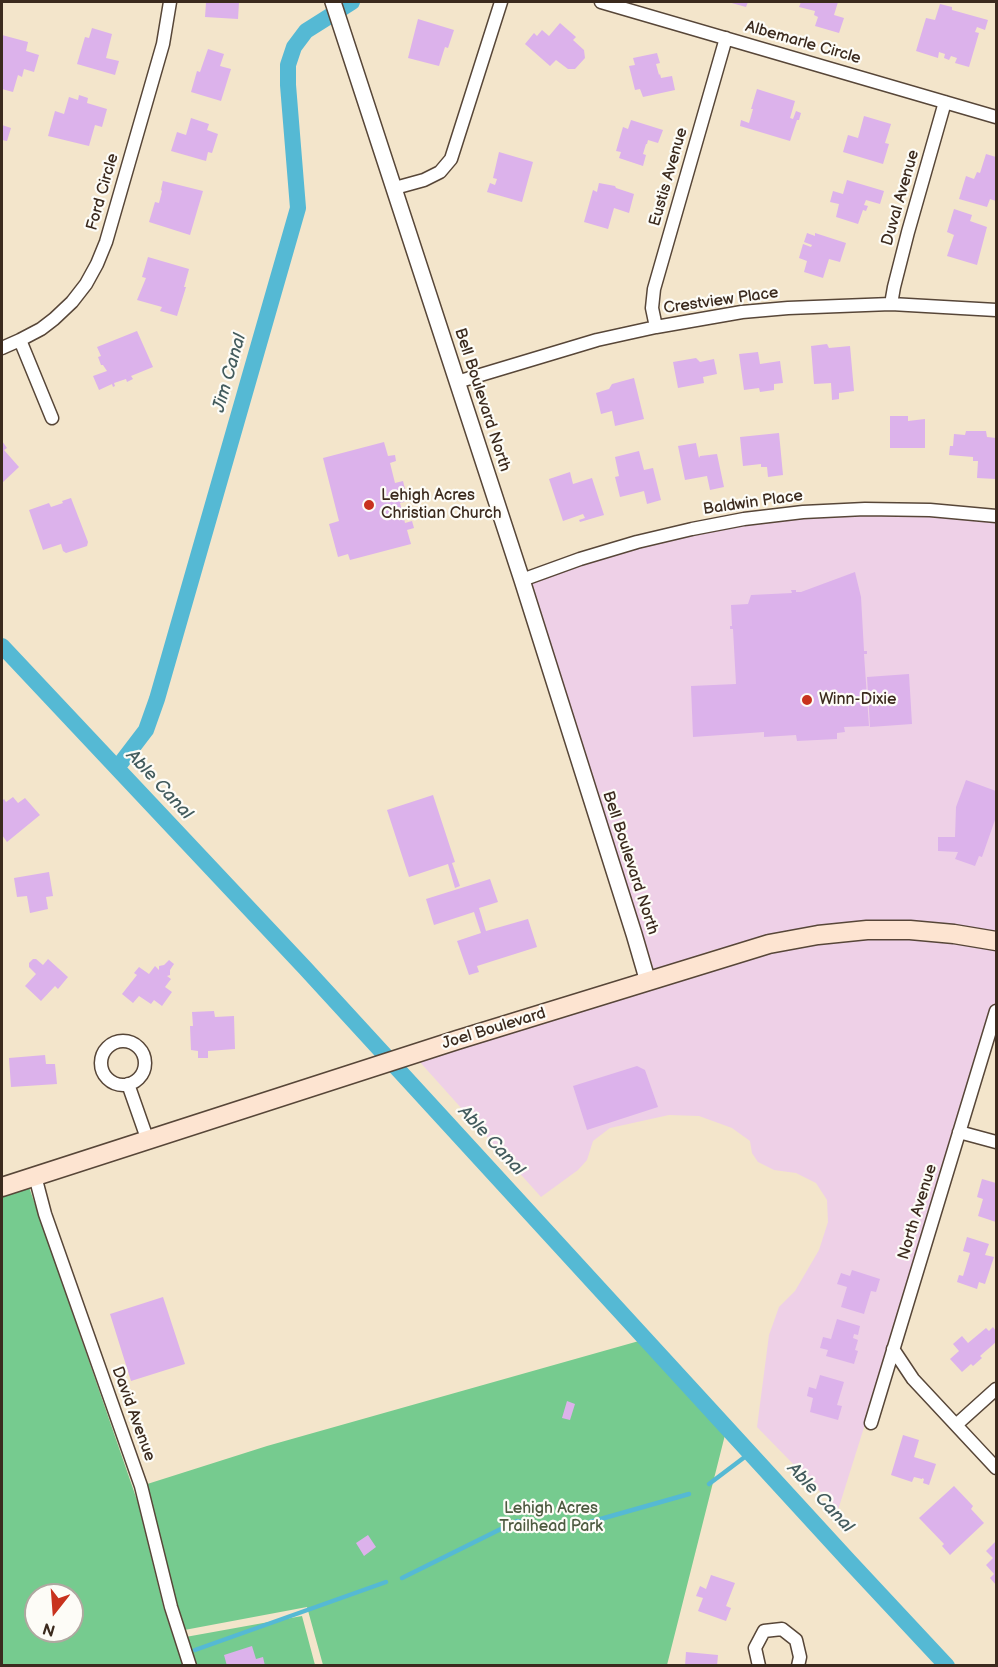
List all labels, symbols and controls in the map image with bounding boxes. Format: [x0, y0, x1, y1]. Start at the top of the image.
street label: Albemarle Circle [743, 17, 863, 69]
street label: Eustis Avenue [646, 126, 692, 228]
street label: Duval Avenue [878, 148, 924, 248]
street label: Ford Circle [83, 151, 123, 233]
street label: Crestview Place [662, 283, 780, 319]
street label: Bell Boulevard North [450, 326, 514, 474]
water label: Jim Canal [208, 331, 252, 415]
place label: Lehigh Acres Christian Church [381, 486, 502, 524]
street label: Baldwin Place [702, 487, 804, 519]
marker: Lehigh Acres Christian Church [362, 498, 376, 512]
place label: Winn-Dixie [819, 690, 897, 710]
marker: Winn-Dixie [800, 693, 814, 707]
water label: Able Canal [121, 745, 197, 825]
street label: Bell Boulevard North [598, 789, 662, 937]
street label: Joel Boulevard [440, 1004, 548, 1054]
water label: Able Canal [453, 1101, 529, 1181]
street label: North Avenue [894, 1162, 942, 1262]
street label: David Avenue [107, 1364, 159, 1464]
water label: Able Canal [782, 1458, 858, 1538]
park label: Lehigh Acres Trailhead Park [499, 1499, 603, 1537]
north arrow [24, 1583, 84, 1643]
text: N [41, 1618, 58, 1640]

